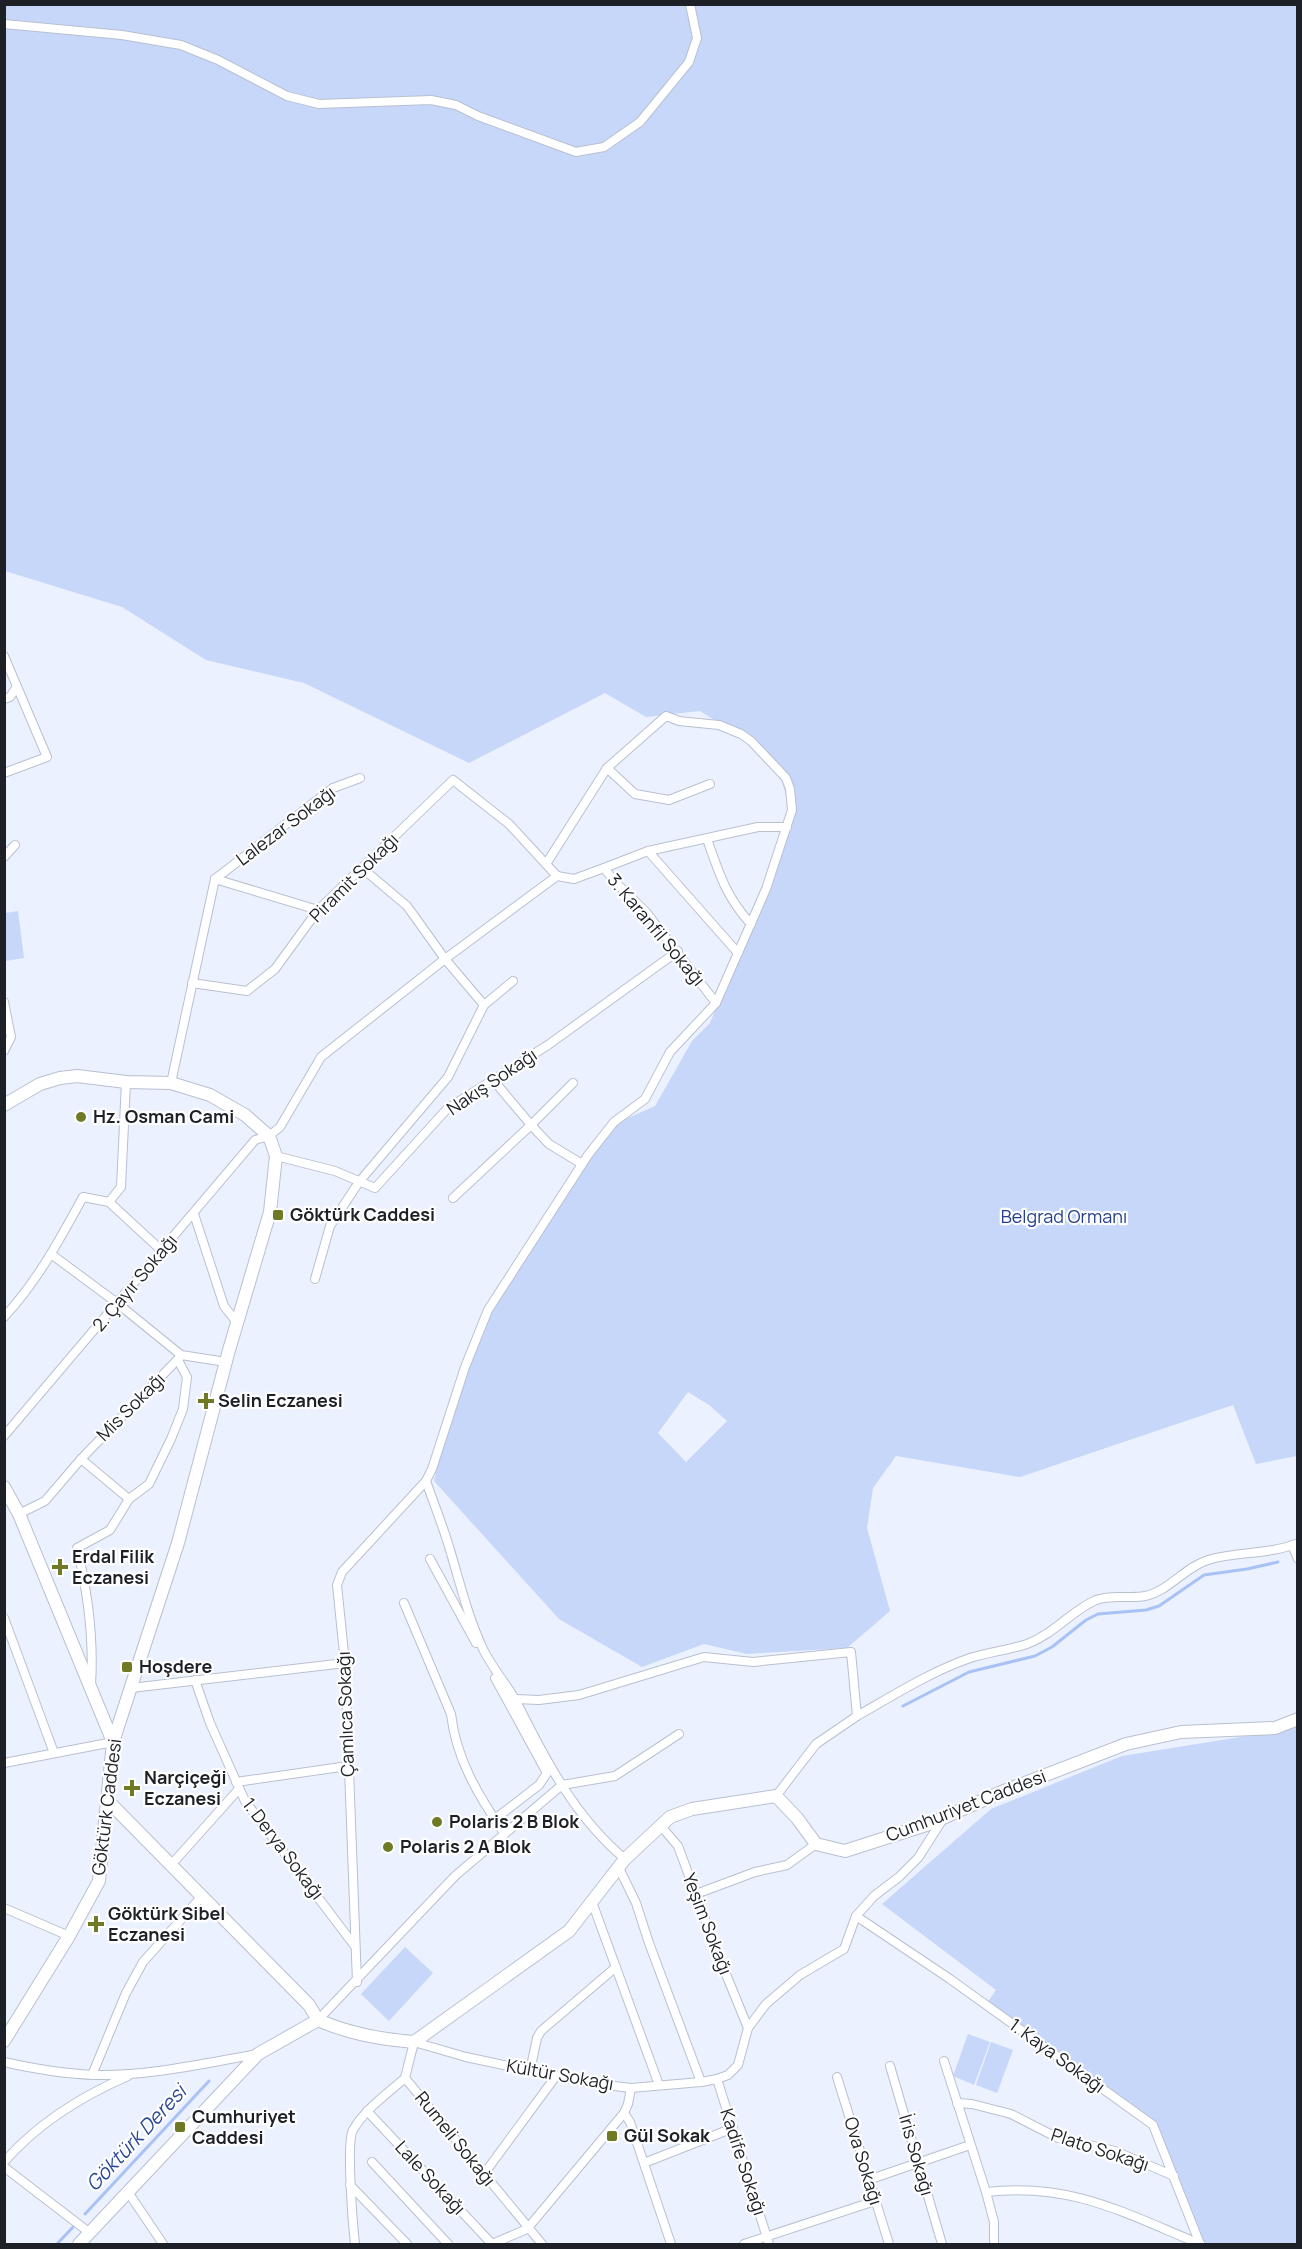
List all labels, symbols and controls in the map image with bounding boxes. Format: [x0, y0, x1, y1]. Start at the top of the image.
street label: Lalezar Sokağı [231, 780, 340, 870]
street label: Piramit Sokağı [303, 827, 403, 927]
street label: 3. Karanfil Sokağı [603, 868, 711, 991]
street label: Nakış Sokağı [442, 1042, 541, 1120]
place label: Hz. Osman Cami [93, 1104, 234, 1128]
marker: Hz. Osman Cami [74, 1110, 88, 1124]
place label: Göktürk Caddesi [290, 1202, 435, 1226]
park label: Belgrad Ormanı [1001, 1204, 1127, 1228]
marker: Göktürk Caddesi [271, 1208, 285, 1222]
street label: 2. Çayır Sokağı [86, 1229, 182, 1336]
street label: Mis Sokağı [91, 1367, 170, 1446]
place label: Selin Eczanesi [218, 1388, 343, 1412]
marker: Selin Eczanesi [199, 1394, 213, 1408]
place label: Erdal Filik Eczanesi [72, 1544, 155, 1589]
marker: Erdal Filik Eczanesi [53, 1560, 67, 1574]
street label: Çamlıca Sokağı [331, 1651, 359, 1777]
place label: Hoşdere [139, 1654, 213, 1678]
marker: Hoşdere [120, 1660, 134, 1674]
street label: Göktürk Caddesi [86, 1737, 126, 1877]
street label: Cumhuriyet Caddesi [882, 1763, 1049, 1847]
place label: Narçiçeği Eczanesi [144, 1765, 227, 1810]
marker: Narçiçeği Eczanesi [125, 1781, 139, 1795]
street label: 1. Derya Sokağı [238, 1793, 330, 1904]
place label: Polaris 2 B Blok [449, 1809, 580, 1833]
marker: Polaris 2 B Blok [430, 1815, 444, 1829]
place label: Polaris 2 A Blok [400, 1834, 532, 1858]
marker: Polaris 2 A Blok [381, 1840, 395, 1854]
street label: Yeşim Sokağı [678, 1869, 738, 1978]
place label: Göktürk Sibel Eczanesi [108, 1901, 225, 1946]
marker: Göktürk Sibel Eczanesi [89, 1917, 103, 1931]
street label: 1. Kaya Sokağı [1005, 2012, 1110, 2098]
street label: Kültür Sokağı [505, 2053, 616, 2095]
water label: Göktürk Deresi [79, 2077, 193, 2197]
street label: Rumeli Sokağı [410, 2086, 501, 2191]
place label: Cumhuriyet Caddesi [192, 2104, 296, 2149]
street label: Kadife Sokağı [715, 2105, 773, 2218]
street label: İris Sokağı [894, 2111, 940, 2198]
street label: Ova Sokağı [839, 2114, 889, 2208]
marker: Cumhuriyet Caddesi [173, 2120, 187, 2134]
street label: Plato Sokağı [1048, 2122, 1152, 2176]
place label: Gül Sokak [624, 2123, 711, 2147]
marker: Gül Sokak [605, 2129, 619, 2143]
street label: Lale Sokağı [390, 2135, 471, 2220]

